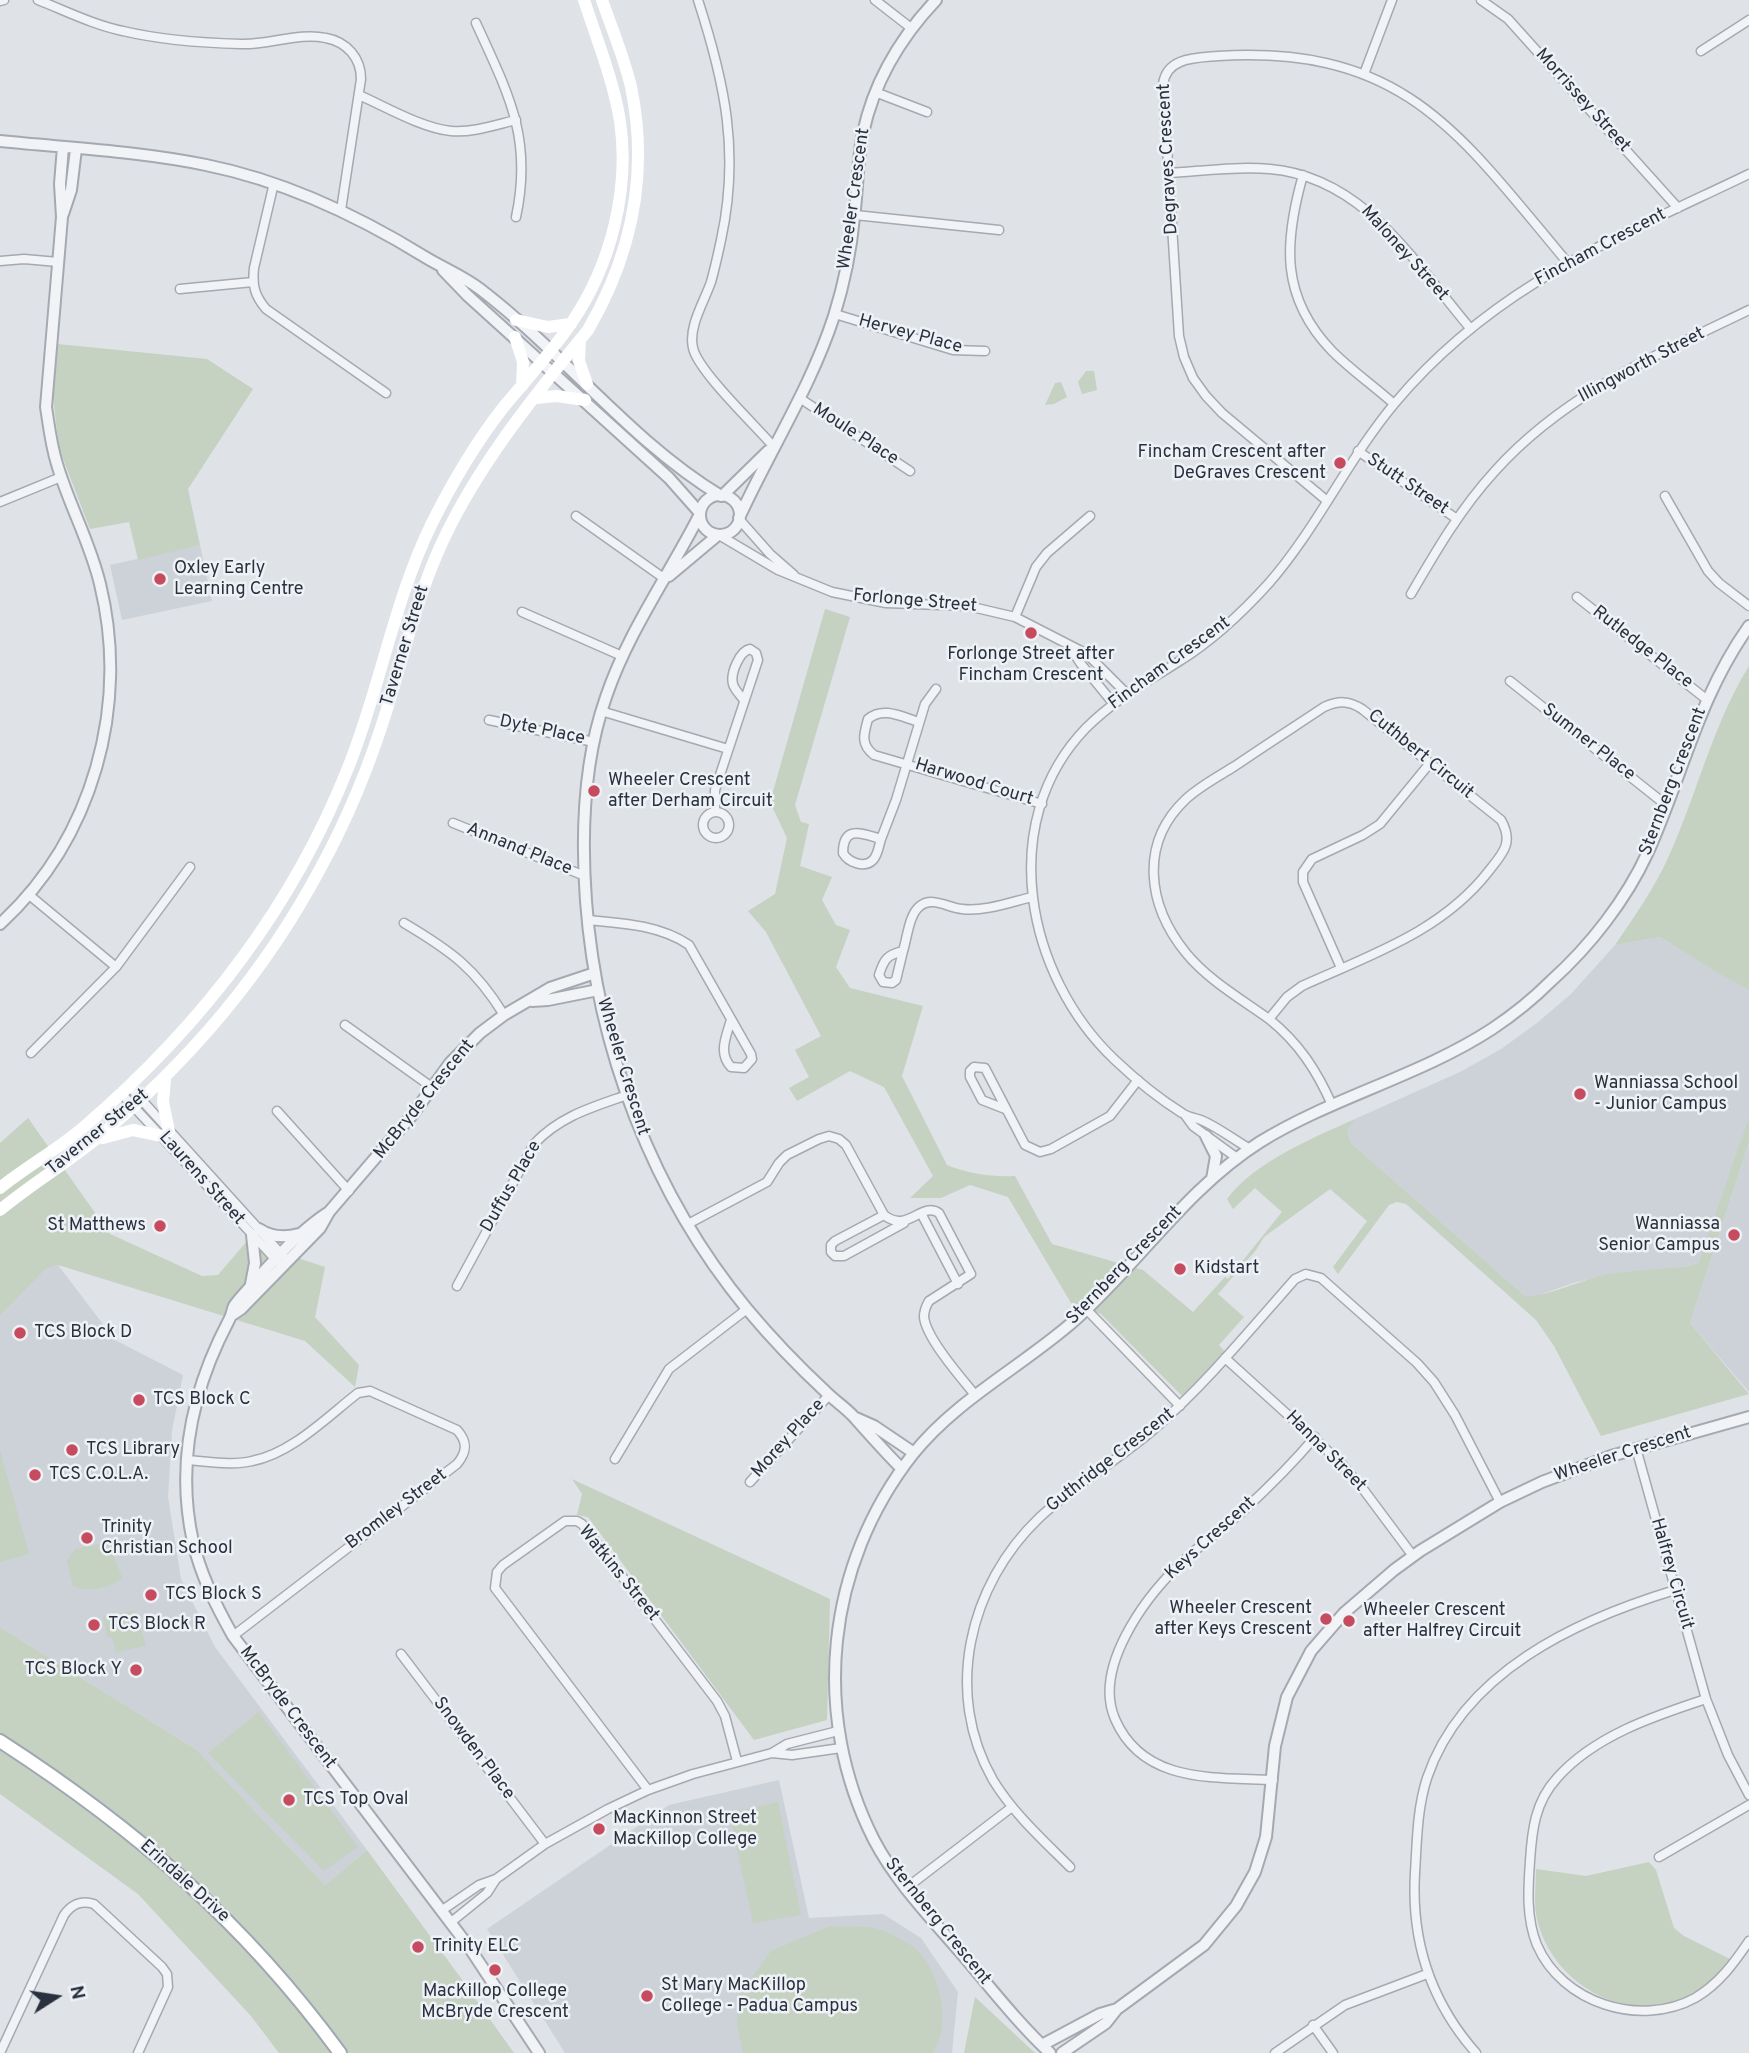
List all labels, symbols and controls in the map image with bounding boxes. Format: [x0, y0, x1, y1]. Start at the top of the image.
street label: Morrissey Street [1530, 45, 1634, 157]
street label: Degraves Crescent [1154, 83, 1184, 235]
street label: Wheeler Crescent [834, 127, 876, 271]
street label: Maloney Street [1355, 202, 1453, 306]
street label: Fincham Crescent [1532, 204, 1670, 292]
street label: Hervey Place [856, 311, 964, 359]
street label: Illingworth Street [1575, 324, 1709, 408]
street label: Moule Place [808, 399, 902, 471]
place label: Fincham Crescent after DeGraves Crescent [1138, 442, 1326, 484]
street label: Stutt Street [1362, 450, 1452, 520]
marker: Fincham Crescent after DeGraves Crescent [1332, 455, 1348, 471]
place label: Oxley Early Learning Centre [174, 558, 304, 600]
marker: Oxley Early Learning Centre [152, 571, 168, 587]
street label: Taverner Street [377, 583, 435, 709]
street label: Forlonge Street [852, 586, 978, 618]
street label: Rutledge Place [1587, 602, 1697, 694]
street label: Fincham Crescent [1105, 613, 1235, 715]
marker: Forlonge Street after Fincham Crescent [1023, 625, 1039, 641]
place label: Forlonge Street after Fincham Crescent [947, 644, 1115, 686]
street label: Sumner Place [1537, 700, 1639, 786]
street label: Sternberg Crescent [1636, 705, 1712, 859]
street label: Cuthbert Circuit [1363, 706, 1477, 804]
street label: Dyte Place [497, 711, 587, 751]
street label: Harwood Court [912, 755, 1036, 811]
place label: Wheeler Crescent after Derham Circuit [608, 770, 773, 812]
marker: Wheeler Crescent after Derham Circuit [586, 783, 602, 799]
street label: Annand Place [463, 819, 575, 881]
street label: Wheeler Crescent [591, 996, 653, 1138]
street label: McBryde Crescent [370, 1036, 480, 1164]
place label: Wanniassa School - Junior Campus [1594, 1073, 1738, 1116]
street label: Taverner Street [42, 1085, 154, 1181]
marker: Wanniassa School - Junior Campus [1572, 1086, 1588, 1102]
street label: Laurens Street [153, 1128, 249, 1230]
street label: Duffus Place [477, 1137, 547, 1237]
street label: Sternberg Crescent [1063, 1202, 1187, 1330]
place label: Wanniassa Senior Campus [1598, 1214, 1720, 1256]
place label: St Matthews [47, 1215, 146, 1237]
marker: St Matthews [152, 1218, 168, 1234]
marker: Wanniassa Senior Campus [1726, 1227, 1742, 1243]
place label: Kidstart [1194, 1258, 1259, 1280]
marker: Kidstart [1172, 1261, 1188, 1277]
place label: TCS Block D [34, 1322, 132, 1344]
marker: TCS Block D [12, 1325, 28, 1341]
place label: TCS Block C [153, 1389, 251, 1411]
marker: TCS Block C [131, 1392, 147, 1408]
street label: Morey Place [748, 1395, 830, 1483]
street label: Guthridge Crescent [1043, 1404, 1179, 1518]
street label: Hanna Street [1280, 1407, 1370, 1497]
street label: Wheeler Crescent [1552, 1423, 1694, 1487]
place label: TCS Library [86, 1439, 180, 1461]
marker: TCS Library [64, 1442, 80, 1458]
place label: TCS C.O.L.A. [49, 1464, 148, 1486]
street label: Bromley Street [342, 1465, 452, 1555]
marker: TCS C.O.L.A. [27, 1467, 43, 1483]
street label: Keys Crescent [1161, 1493, 1261, 1585]
street label: Halfrey Circuit [1645, 1516, 1697, 1632]
place label: Trinity Christian School [101, 1517, 233, 1560]
street label: Watkins Street [573, 1522, 663, 1626]
marker: Trinity Christian School [79, 1530, 95, 1546]
place label: TCS Block S [165, 1584, 262, 1606]
marker: TCS Block S [143, 1587, 159, 1603]
place label: Wheeler Crescent after Keys Crescent [1154, 1598, 1312, 1640]
place label: Wheeler Crescent after Halfrey Circuit [1363, 1600, 1521, 1642]
marker: Wheeler Crescent after Keys Crescent [1318, 1611, 1334, 1627]
marker: Wheeler Crescent after Halfrey Circuit [1341, 1613, 1357, 1629]
place label: TCS Block R [108, 1614, 206, 1636]
marker: TCS Block R [86, 1617, 102, 1633]
street label: McBryde Crescent [234, 1643, 340, 1773]
place label: TCS Block Y [24, 1659, 122, 1681]
marker: TCS Block Y [128, 1662, 144, 1678]
street label: Snowden Place [427, 1694, 519, 1804]
place label: TCS Top Oval [303, 1789, 409, 1811]
marker: TCS Top Oval [281, 1792, 297, 1808]
place label: MacKinnon Street MacKillop College [613, 1808, 757, 1850]
marker: MacKinnon Street MacKillop College [591, 1821, 607, 1837]
street label: Erindale Drive [135, 1836, 233, 1928]
street label: Sternberg Crescent [879, 1854, 995, 1990]
place label: Trinity ELC [432, 1936, 519, 1958]
marker: Trinity ELC [410, 1939, 426, 1955]
north arrow [21, 1962, 91, 2032]
marker: MacKillop College McBryde Crescent [487, 1962, 503, 1978]
place label: St Mary MacKillop College - Padua Campus [661, 1975, 858, 2018]
place label: MacKillop College McBryde Crescent [421, 1981, 569, 2024]
text: N [63, 1983, 90, 2002]
marker: St Mary MacKillop College - Padua Campus [639, 1988, 655, 2004]

